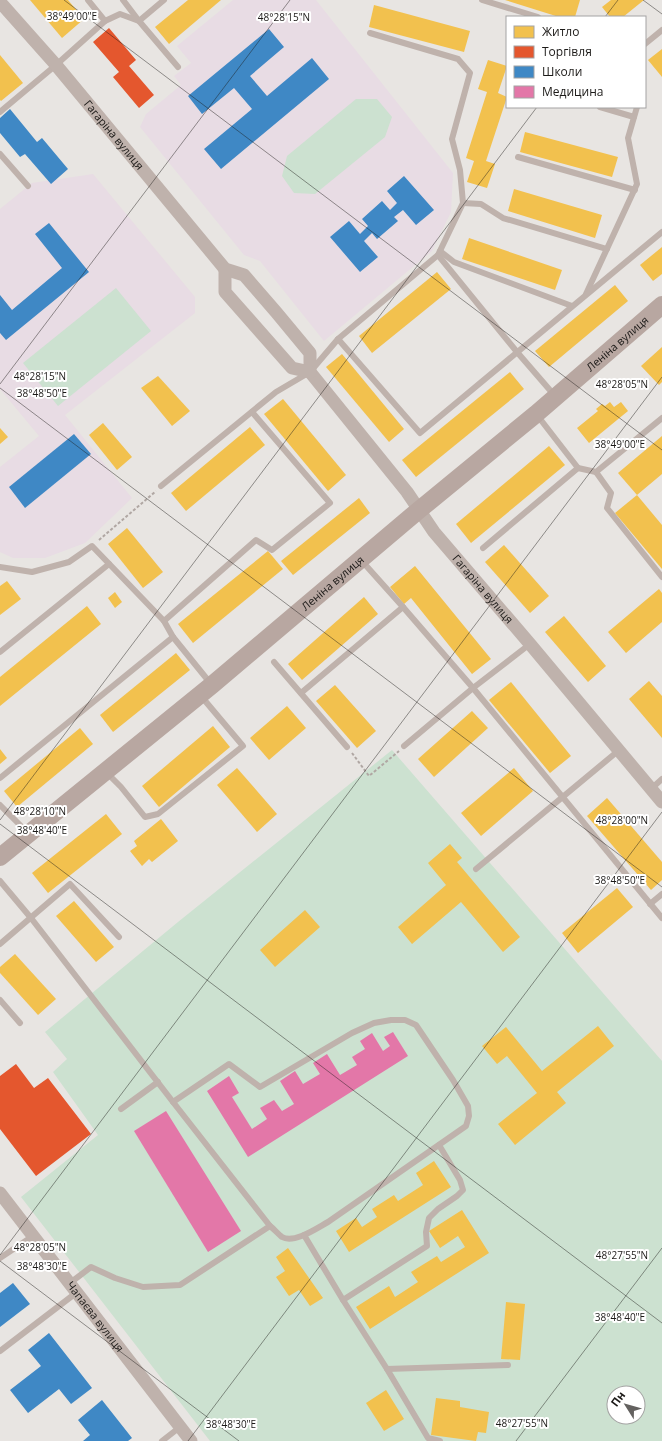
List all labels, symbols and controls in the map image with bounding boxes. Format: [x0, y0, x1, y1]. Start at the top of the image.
text: 38°49'00"E [47, 9, 97, 23]
text: 48°28'15"N [258, 10, 310, 24]
legend [506, 16, 646, 108]
text: Житло [542, 23, 579, 40]
text: Торгівля [542, 43, 592, 60]
text: Школи [542, 63, 582, 80]
text: Медицина [542, 83, 603, 100]
street label: Гагаріна вулиця [81, 97, 148, 173]
street label: Леніна вулиця [583, 312, 651, 374]
text: 48°28'15"N [14, 369, 66, 383]
text: 48°28'05"N [596, 377, 648, 391]
text: 38°48'50"E [17, 386, 67, 400]
text: 38°49'00"E [595, 437, 645, 451]
street label: Гагаріна вулиця [449, 551, 517, 626]
street label: Леніна вулиця [298, 552, 367, 613]
text: 48°28'10"N [14, 804, 66, 818]
text: 48°28'00"N [596, 813, 648, 827]
text: 38°48'40"E [17, 823, 67, 837]
text: 38°48'50"E [595, 873, 645, 887]
text: 48°28'05"N [14, 1240, 66, 1254]
text: 48°27'55"N [596, 1248, 648, 1262]
text: 38°48'30"E [17, 1259, 67, 1273]
street label: Чапаєва вулиця [64, 1278, 128, 1355]
text: 38°48'40"E [595, 1310, 645, 1324]
north arrow [606, 1385, 646, 1425]
text: Пн [607, 1388, 628, 1409]
text: 48°27'55"N [496, 1416, 548, 1430]
text: 38°48'30"E [206, 1417, 256, 1431]

